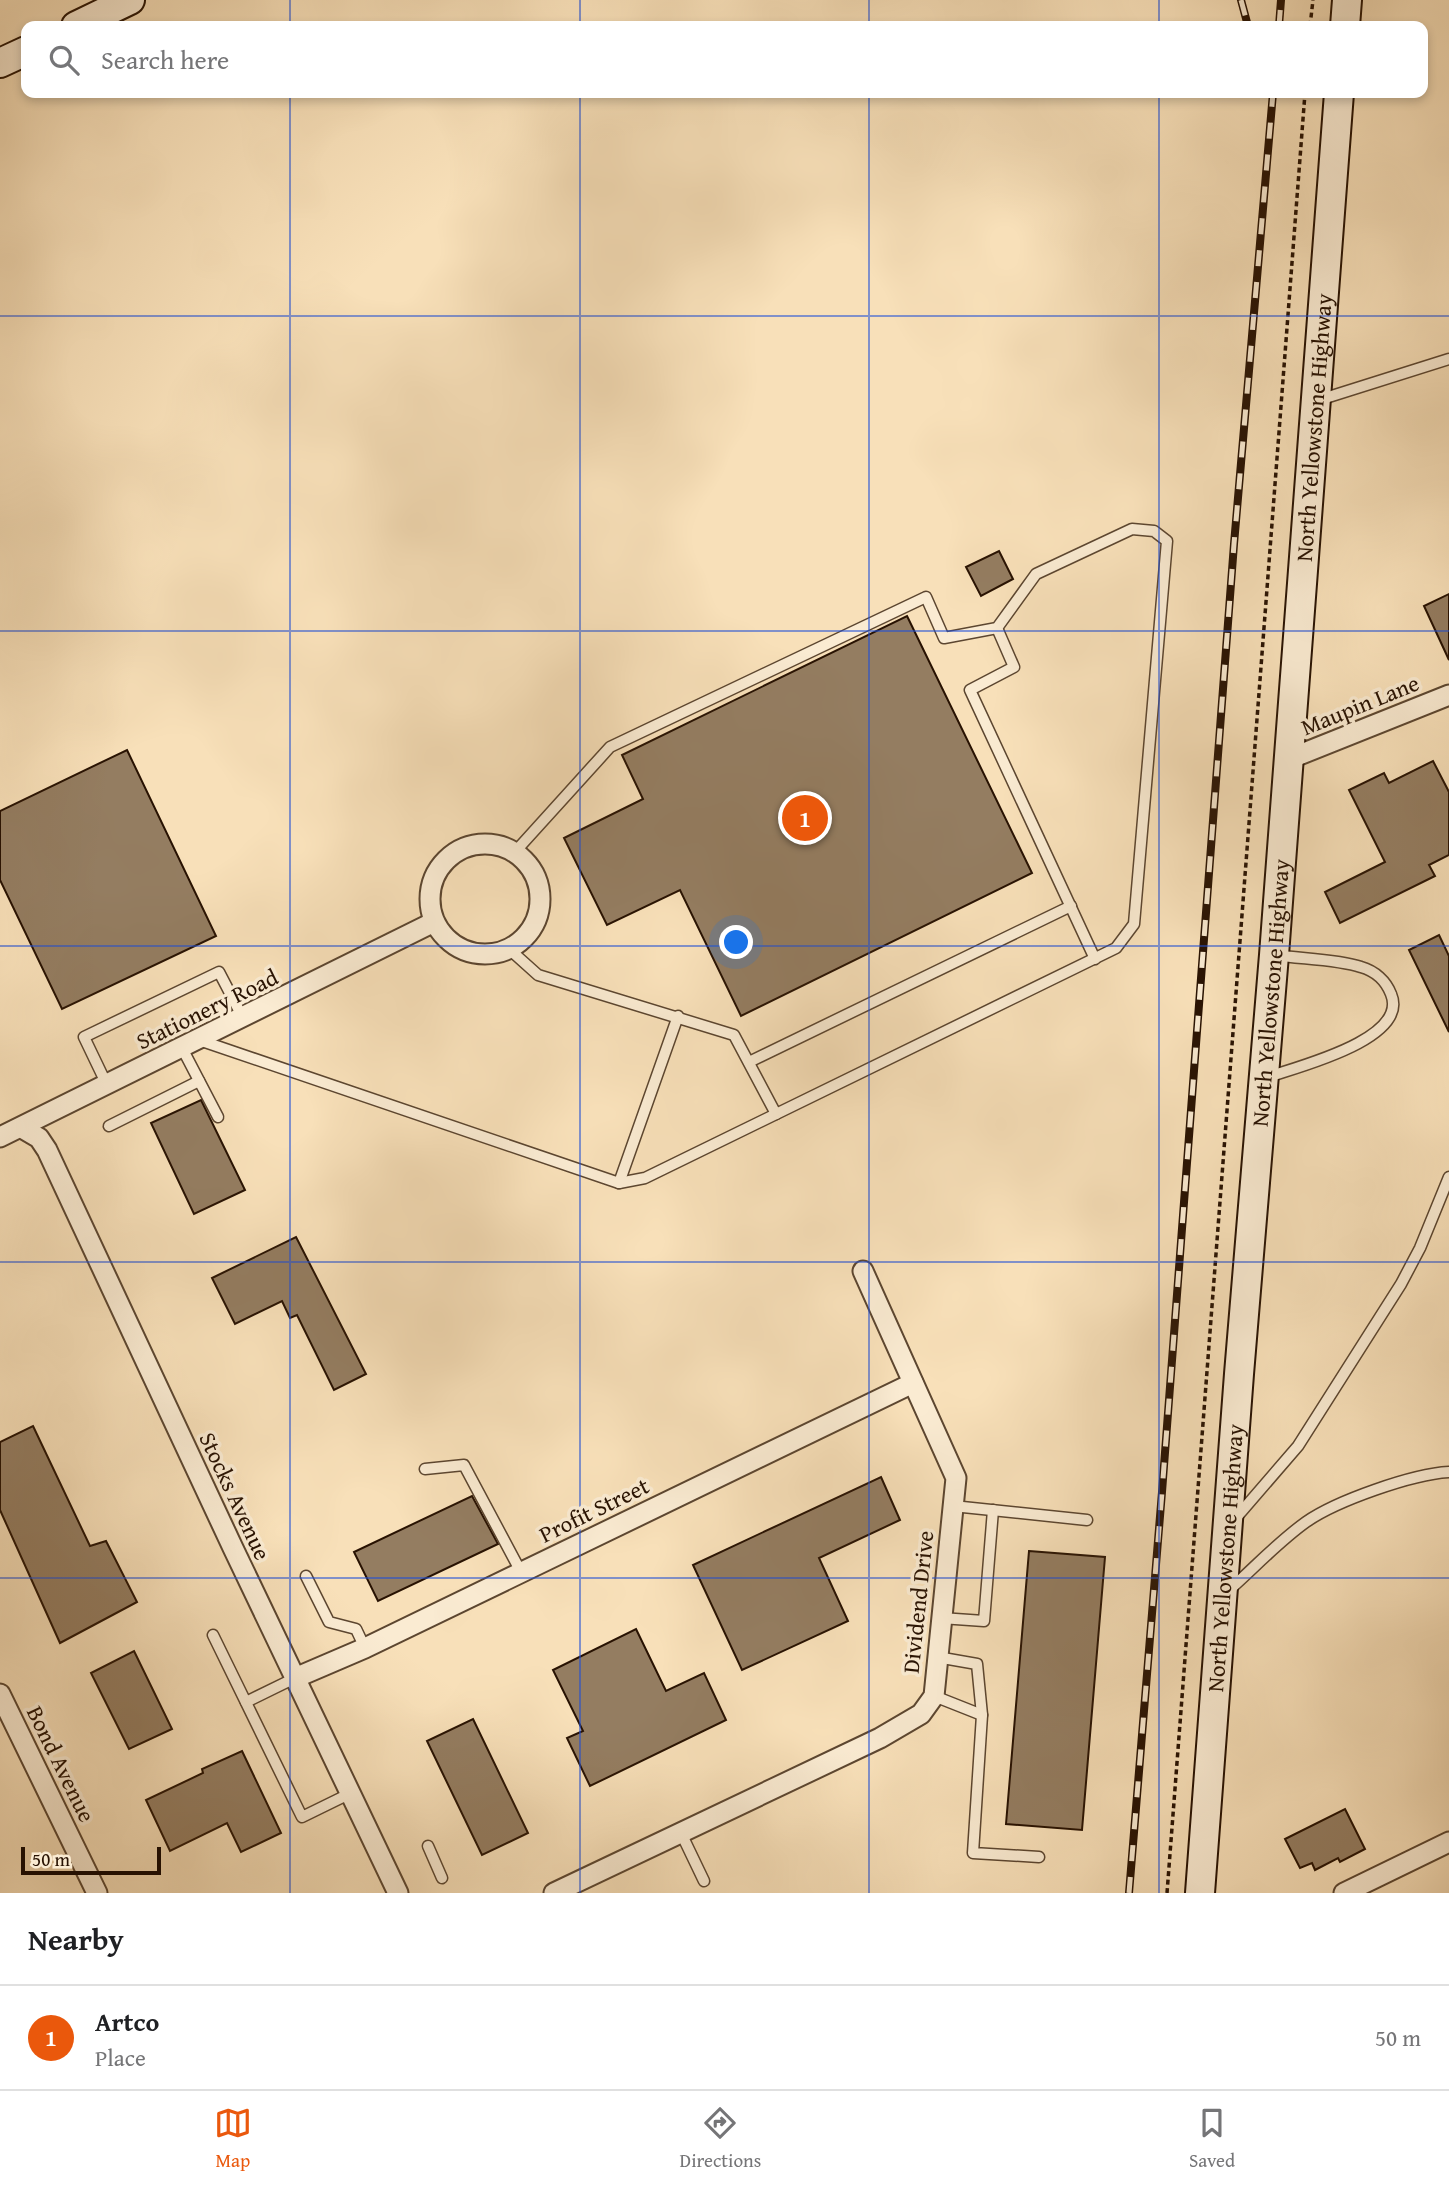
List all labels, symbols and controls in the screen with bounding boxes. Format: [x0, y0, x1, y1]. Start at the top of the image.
search box [21, 21, 1428, 98]
text: Search here [101, 40, 229, 79]
icon: search [45, 41, 83, 79]
street label: North Yellowstone Highway [1287, 292, 1340, 563]
street label: Maupin Lane [1296, 666, 1424, 743]
pin: 1 [782, 792, 828, 844]
street label: North Yellowstone Highway [1243, 857, 1297, 1128]
your location [719, 925, 753, 959]
street label: Stationery Road [130, 960, 284, 1057]
street label: North Yellowstone Highway [1198, 1422, 1251, 1693]
street label: Stocks Avenue [191, 1427, 279, 1565]
street label: Profit Street [533, 1469, 654, 1550]
street label: Dividend Drive [894, 1529, 941, 1675]
street label: Bond Avenue [19, 1700, 104, 1828]
scale bar [21, 1844, 161, 1876]
text: 50 m [32, 1845, 70, 1873]
text: Nearby [28, 1917, 124, 1961]
text: Artco [95, 2002, 159, 2041]
text: 1 [45, 2021, 57, 2054]
text: 50 m [1375, 2021, 1421, 2054]
text: Place [95, 2041, 146, 2074]
tab: Map [214, 2104, 252, 2174]
tab: Directions [680, 2104, 761, 2174]
tab: Saved [1189, 2104, 1235, 2174]

